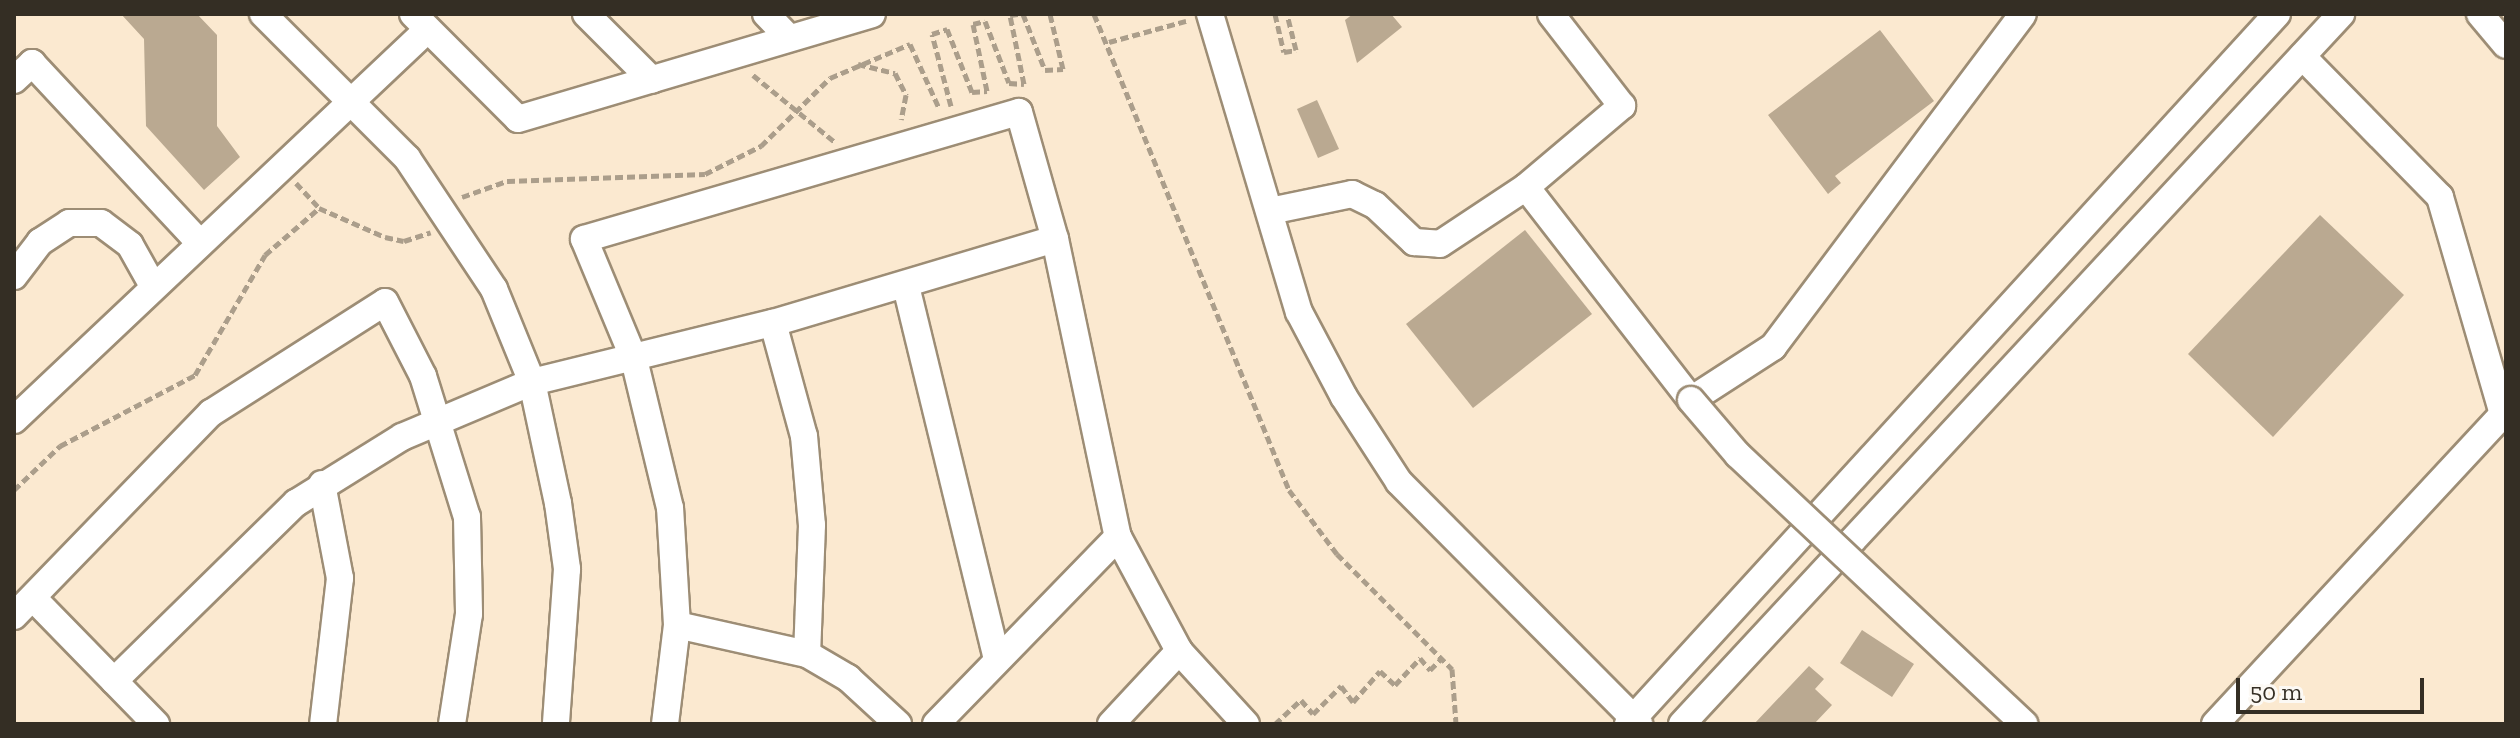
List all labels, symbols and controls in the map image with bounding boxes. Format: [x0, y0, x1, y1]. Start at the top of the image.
scale bar [2240, 662, 2428, 712]
text: 50 m [2250, 677, 2302, 706]

